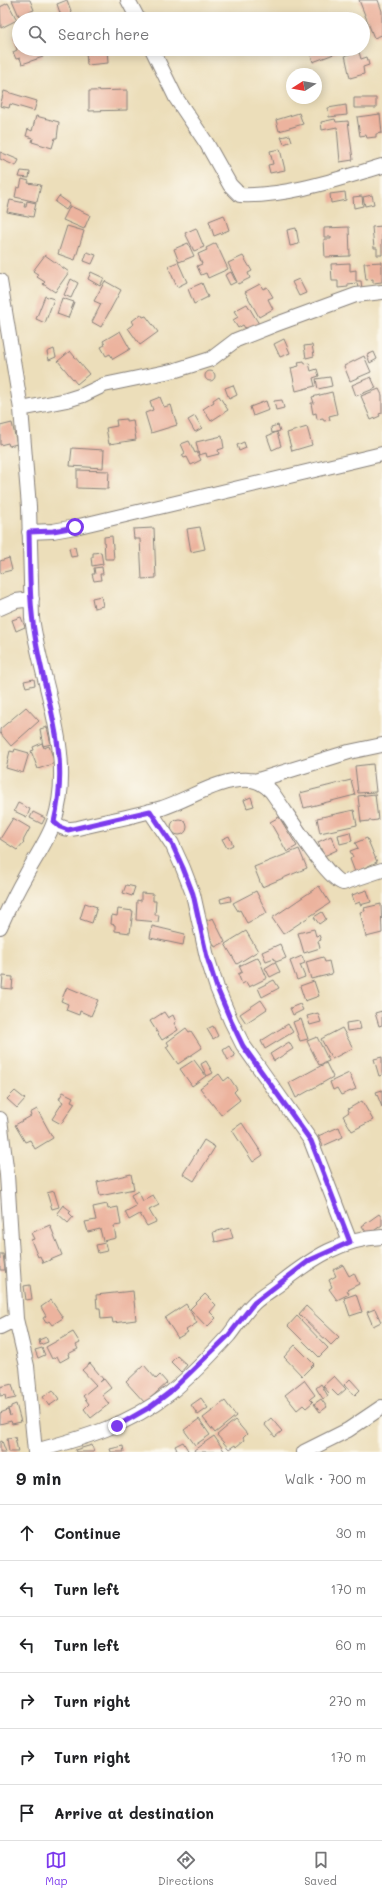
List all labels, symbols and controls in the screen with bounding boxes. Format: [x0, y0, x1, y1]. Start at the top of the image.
search box [12, 12, 370, 56]
icon: search [26, 23, 48, 45]
text: Search here [58, 24, 149, 44]
north arrow [286, 68, 322, 104]
route start [66, 518, 84, 536]
route end [108, 1417, 126, 1435]
text: 9 min [16, 1467, 61, 1489]
text: Walk · 700 m [285, 1470, 366, 1487]
icon: ahead [16, 1522, 38, 1544]
text: Continue [54, 1523, 121, 1543]
text: 30 m [336, 1524, 366, 1541]
icon: left [16, 1578, 38, 1600]
text: Turn left [54, 1579, 119, 1599]
text: 170 m [330, 1580, 366, 1597]
icon: left [16, 1634, 38, 1656]
text: Turn left [54, 1635, 119, 1655]
text: 60 m [336, 1636, 366, 1653]
icon: right [16, 1690, 38, 1712]
text: Turn right [54, 1691, 131, 1711]
text: 270 m [329, 1692, 366, 1709]
icon: right [16, 1746, 38, 1768]
text: Turn right [54, 1747, 131, 1767]
text: 170 m [330, 1748, 366, 1765]
icon: arrive [16, 1802, 38, 1824]
text: Arrive at destination [54, 1803, 214, 1823]
tab: Map [45, 1849, 68, 1888]
tab: Directions [158, 1849, 214, 1888]
tab: Saved [304, 1849, 337, 1888]

